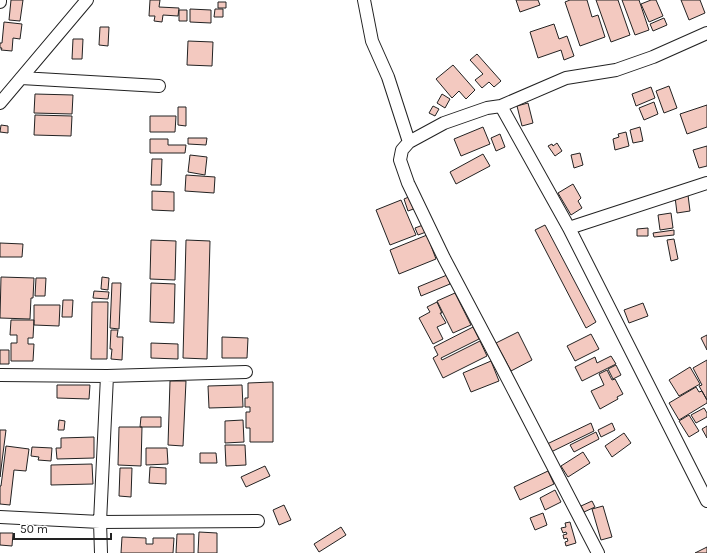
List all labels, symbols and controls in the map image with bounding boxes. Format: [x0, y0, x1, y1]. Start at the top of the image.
scale bar [14, 515, 111, 541]
text: 50 m [20, 522, 48, 536]

